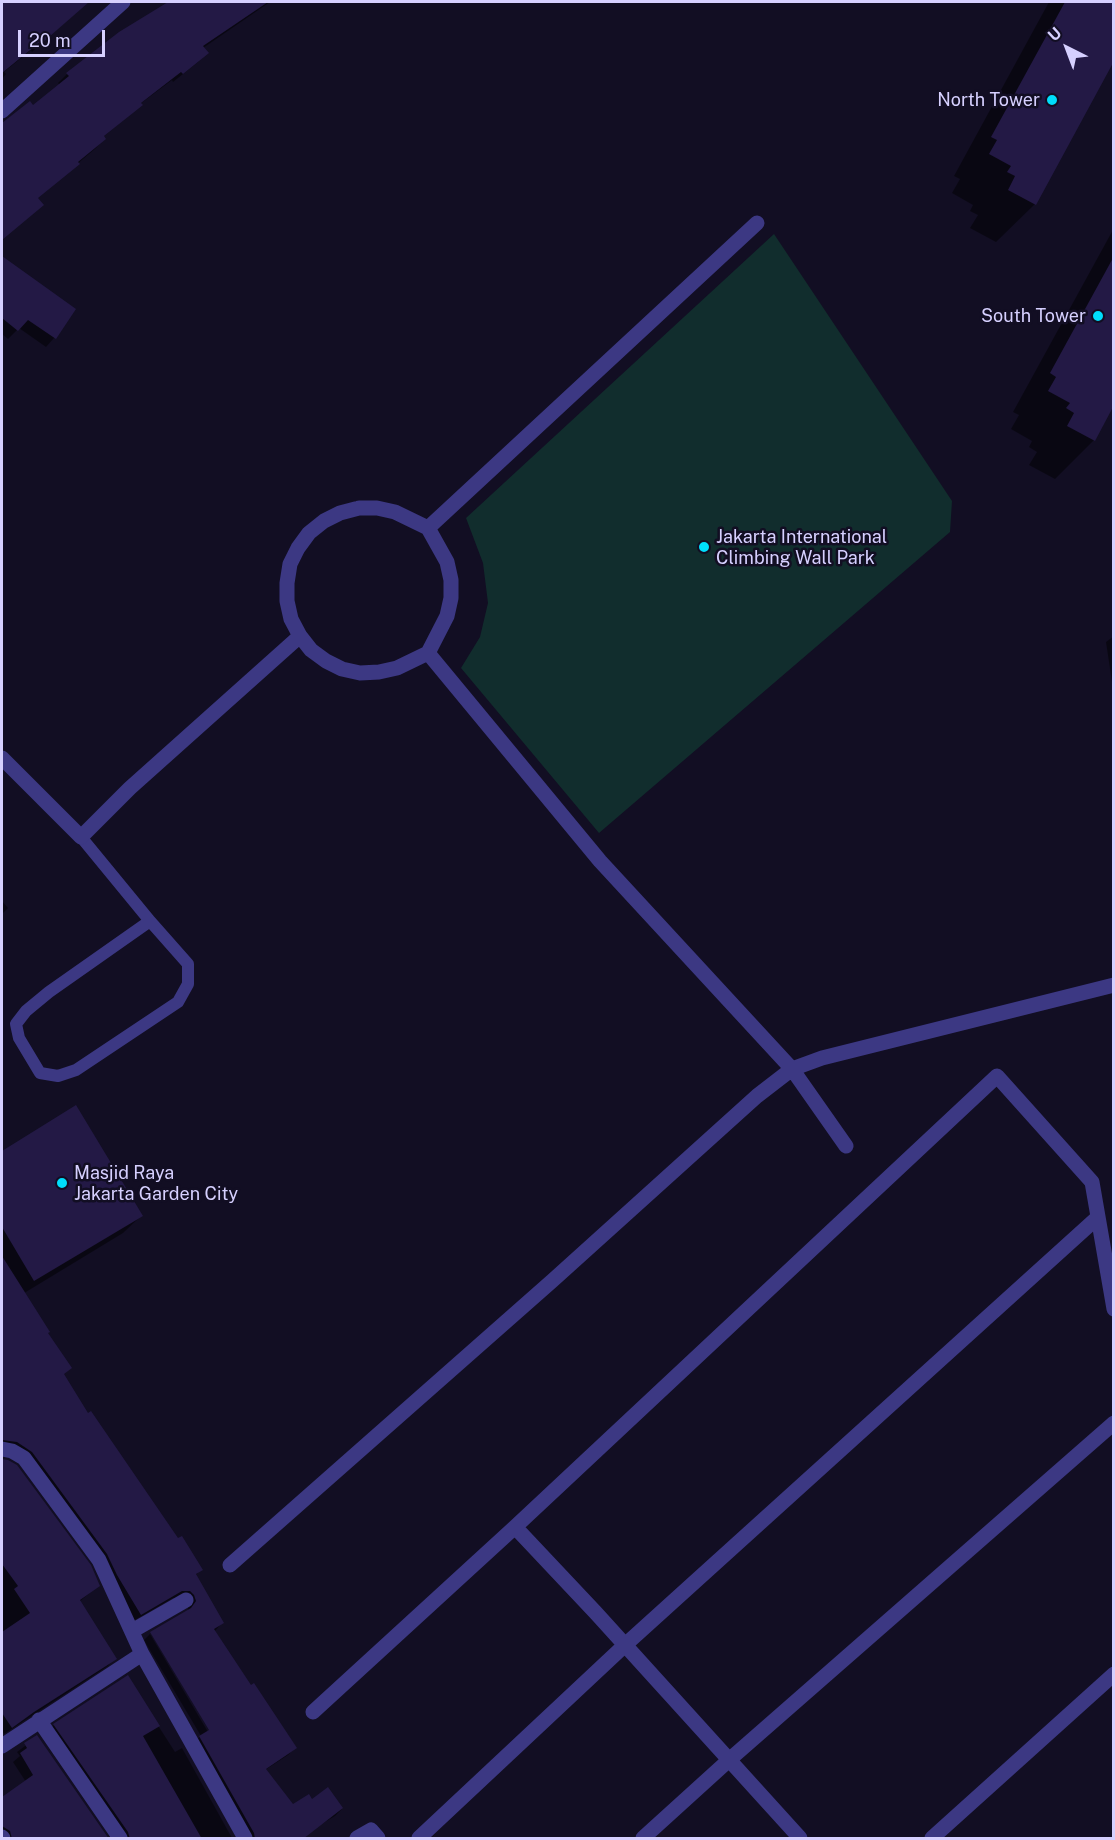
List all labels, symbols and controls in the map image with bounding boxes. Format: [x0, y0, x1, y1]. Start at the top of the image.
scale bar [21, 18, 108, 56]
north arrow [1037, 18, 1097, 78]
text: U [1044, 23, 1065, 45]
text: 20 m [29, 30, 71, 51]
place label: North Tower [937, 89, 1040, 111]
marker: North Tower [1045, 93, 1059, 107]
place label: South Tower [981, 305, 1086, 327]
marker: South Tower [1091, 309, 1105, 323]
place label: Jakarta International Climbing Wall Park [716, 526, 887, 568]
marker: Jakarta International Climbing Wall Park [697, 540, 711, 554]
place label: Masjid Raya Jakarta Garden City [74, 1162, 238, 1204]
marker: Masjid Raya Jakarta Garden City [55, 1176, 69, 1190]

